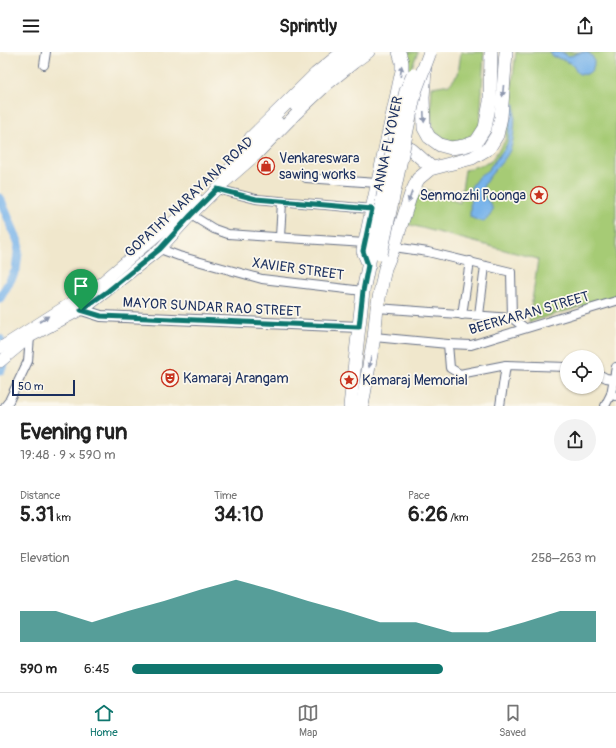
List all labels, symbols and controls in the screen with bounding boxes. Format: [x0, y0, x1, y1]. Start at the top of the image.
icon: menu [20, 15, 42, 37]
text: Sprintly [279, 15, 337, 38]
icon: share [574, 15, 596, 37]
one-way arrow [398, 65, 404, 78]
one-way arrow [500, 85, 507, 97]
street label: ANNA FLYOVER [370, 95, 406, 193]
one-way arrow [420, 111, 427, 123]
street label: GOPATHY NARAYANA ROAD [121, 133, 257, 261]
place label: Venkareswara sawing works [279, 150, 360, 183]
shop icon: Venkareswara sawing works [256, 156, 276, 176]
place icon: Senmozhi Poonga [529, 185, 549, 205]
place label: Senmozhi Poonga [420, 187, 526, 204]
one-way arrow [407, 191, 413, 203]
street label: XAVIER STREET [251, 254, 345, 284]
pin [64, 269, 98, 310]
icon: arrive [70, 275, 92, 297]
street label: BEERKARAN STREET [467, 288, 591, 338]
street label: MAYOR SUNDAR RAO STREET [122, 294, 302, 320]
one-way arrow [38, 316, 50, 323]
map controls [560, 350, 604, 394]
button: locate [560, 350, 604, 394]
one-way arrow [367, 356, 373, 368]
theatre icon: Kamaraj Arangam [160, 368, 180, 388]
place label: Kamaraj Arangam [183, 370, 289, 387]
place icon: Kamaraj Memorial [339, 370, 359, 390]
place label: Kamaraj Memorial [362, 372, 468, 389]
scale bar [12, 378, 75, 397]
text: 50 m [18, 380, 44, 393]
text: Evening run [20, 418, 128, 446]
button: share [554, 419, 596, 461]
text: 19:48 · 9 × 590 m [20, 447, 116, 463]
text: Distance [20, 489, 60, 502]
text: Time [214, 489, 237, 502]
text: Pace [408, 489, 430, 502]
text: 5.31 [20, 502, 54, 527]
text: 34:10 [214, 502, 264, 527]
text: 6:26 [408, 502, 448, 527]
text: km [54, 511, 71, 524]
text: /km [448, 511, 469, 524]
text: Elevation [20, 550, 70, 566]
text: 258–263 m [531, 550, 596, 566]
text: 590 m [20, 661, 57, 677]
text: 6:45 [84, 661, 110, 677]
tab: Home [90, 702, 118, 739]
tab: Map [297, 702, 319, 739]
tab: Saved [499, 702, 526, 739]

